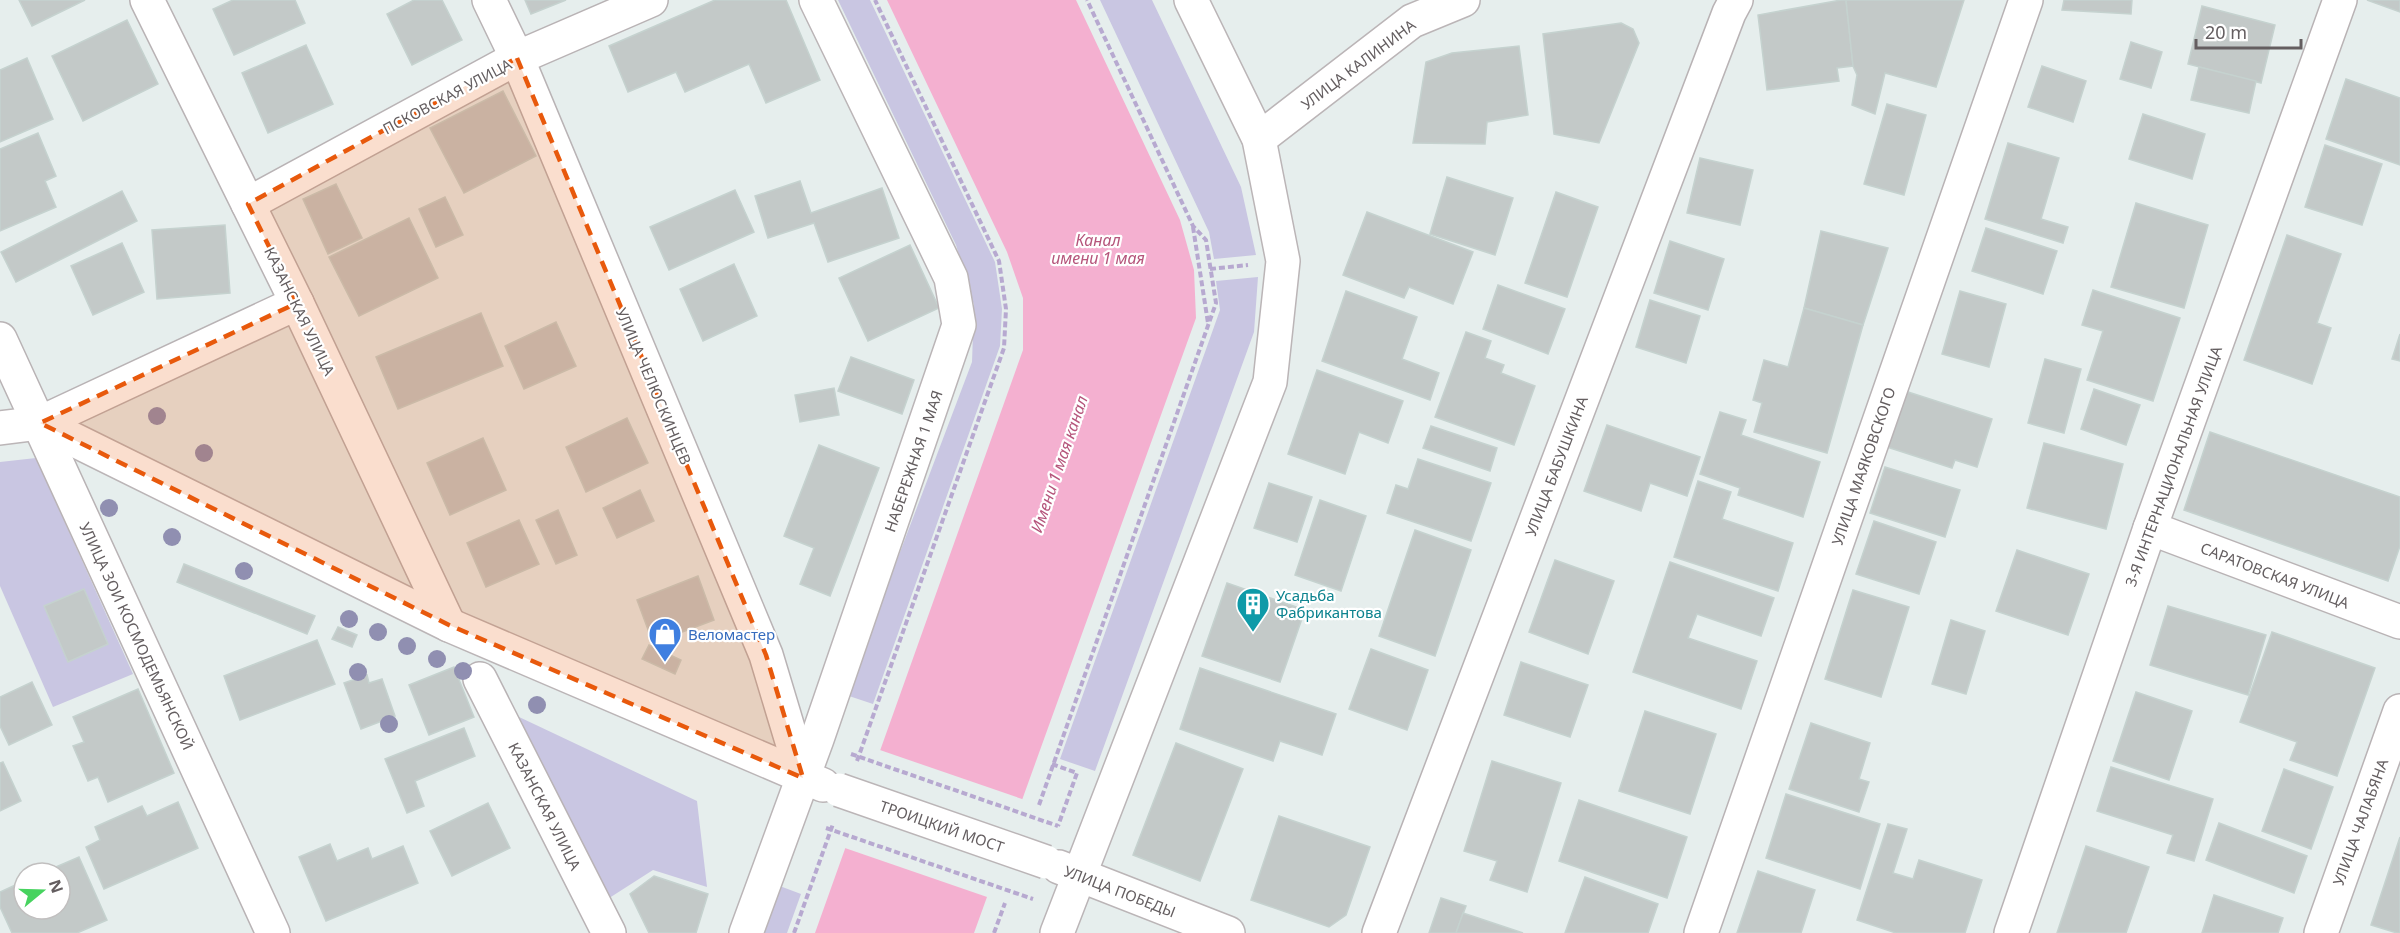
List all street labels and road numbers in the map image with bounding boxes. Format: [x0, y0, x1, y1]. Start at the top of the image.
street label: УЛИЦА КАЛИНИНА [1297, 14, 1420, 114]
street label: ПСКОВСКАЯ УЛИЦА [379, 53, 515, 138]
street label: КАЗАНСКАЯ УЛИЦА [260, 243, 340, 379]
street label: УЛИЦА ЧЕЛЮСКИНЦЕВ [612, 304, 696, 468]
street label: 3-Я ИНТЕРНАЦИОНАЛЬНАЯ УЛИЦА [2120, 343, 2226, 589]
street label: УЛИЦА МАЯКОВСКОГО [1827, 384, 1899, 548]
street label: НАБЕРЕЖНАЯ 1 МАЯ [879, 387, 947, 535]
street label: УЛИЦА БАБУШКИНА [1520, 393, 1592, 539]
street label: УЛИЦА ЗОИ КОСМОДЕМЬЯНСКОЙ [75, 519, 199, 753]
street label: САРАТОВСКАЯ УЛИЦА [2198, 537, 2353, 613]
street label: КАЗАНСКАЯ УЛИЦА [504, 739, 586, 874]
street label: УЛИЦА ЧАЛАБЯНА [2328, 755, 2392, 888]
street label: ТРОИЦКИЙ МОСТ [877, 795, 1007, 857]
street label: УЛИЦА ПОБЕДЫ [1061, 861, 1179, 921]

